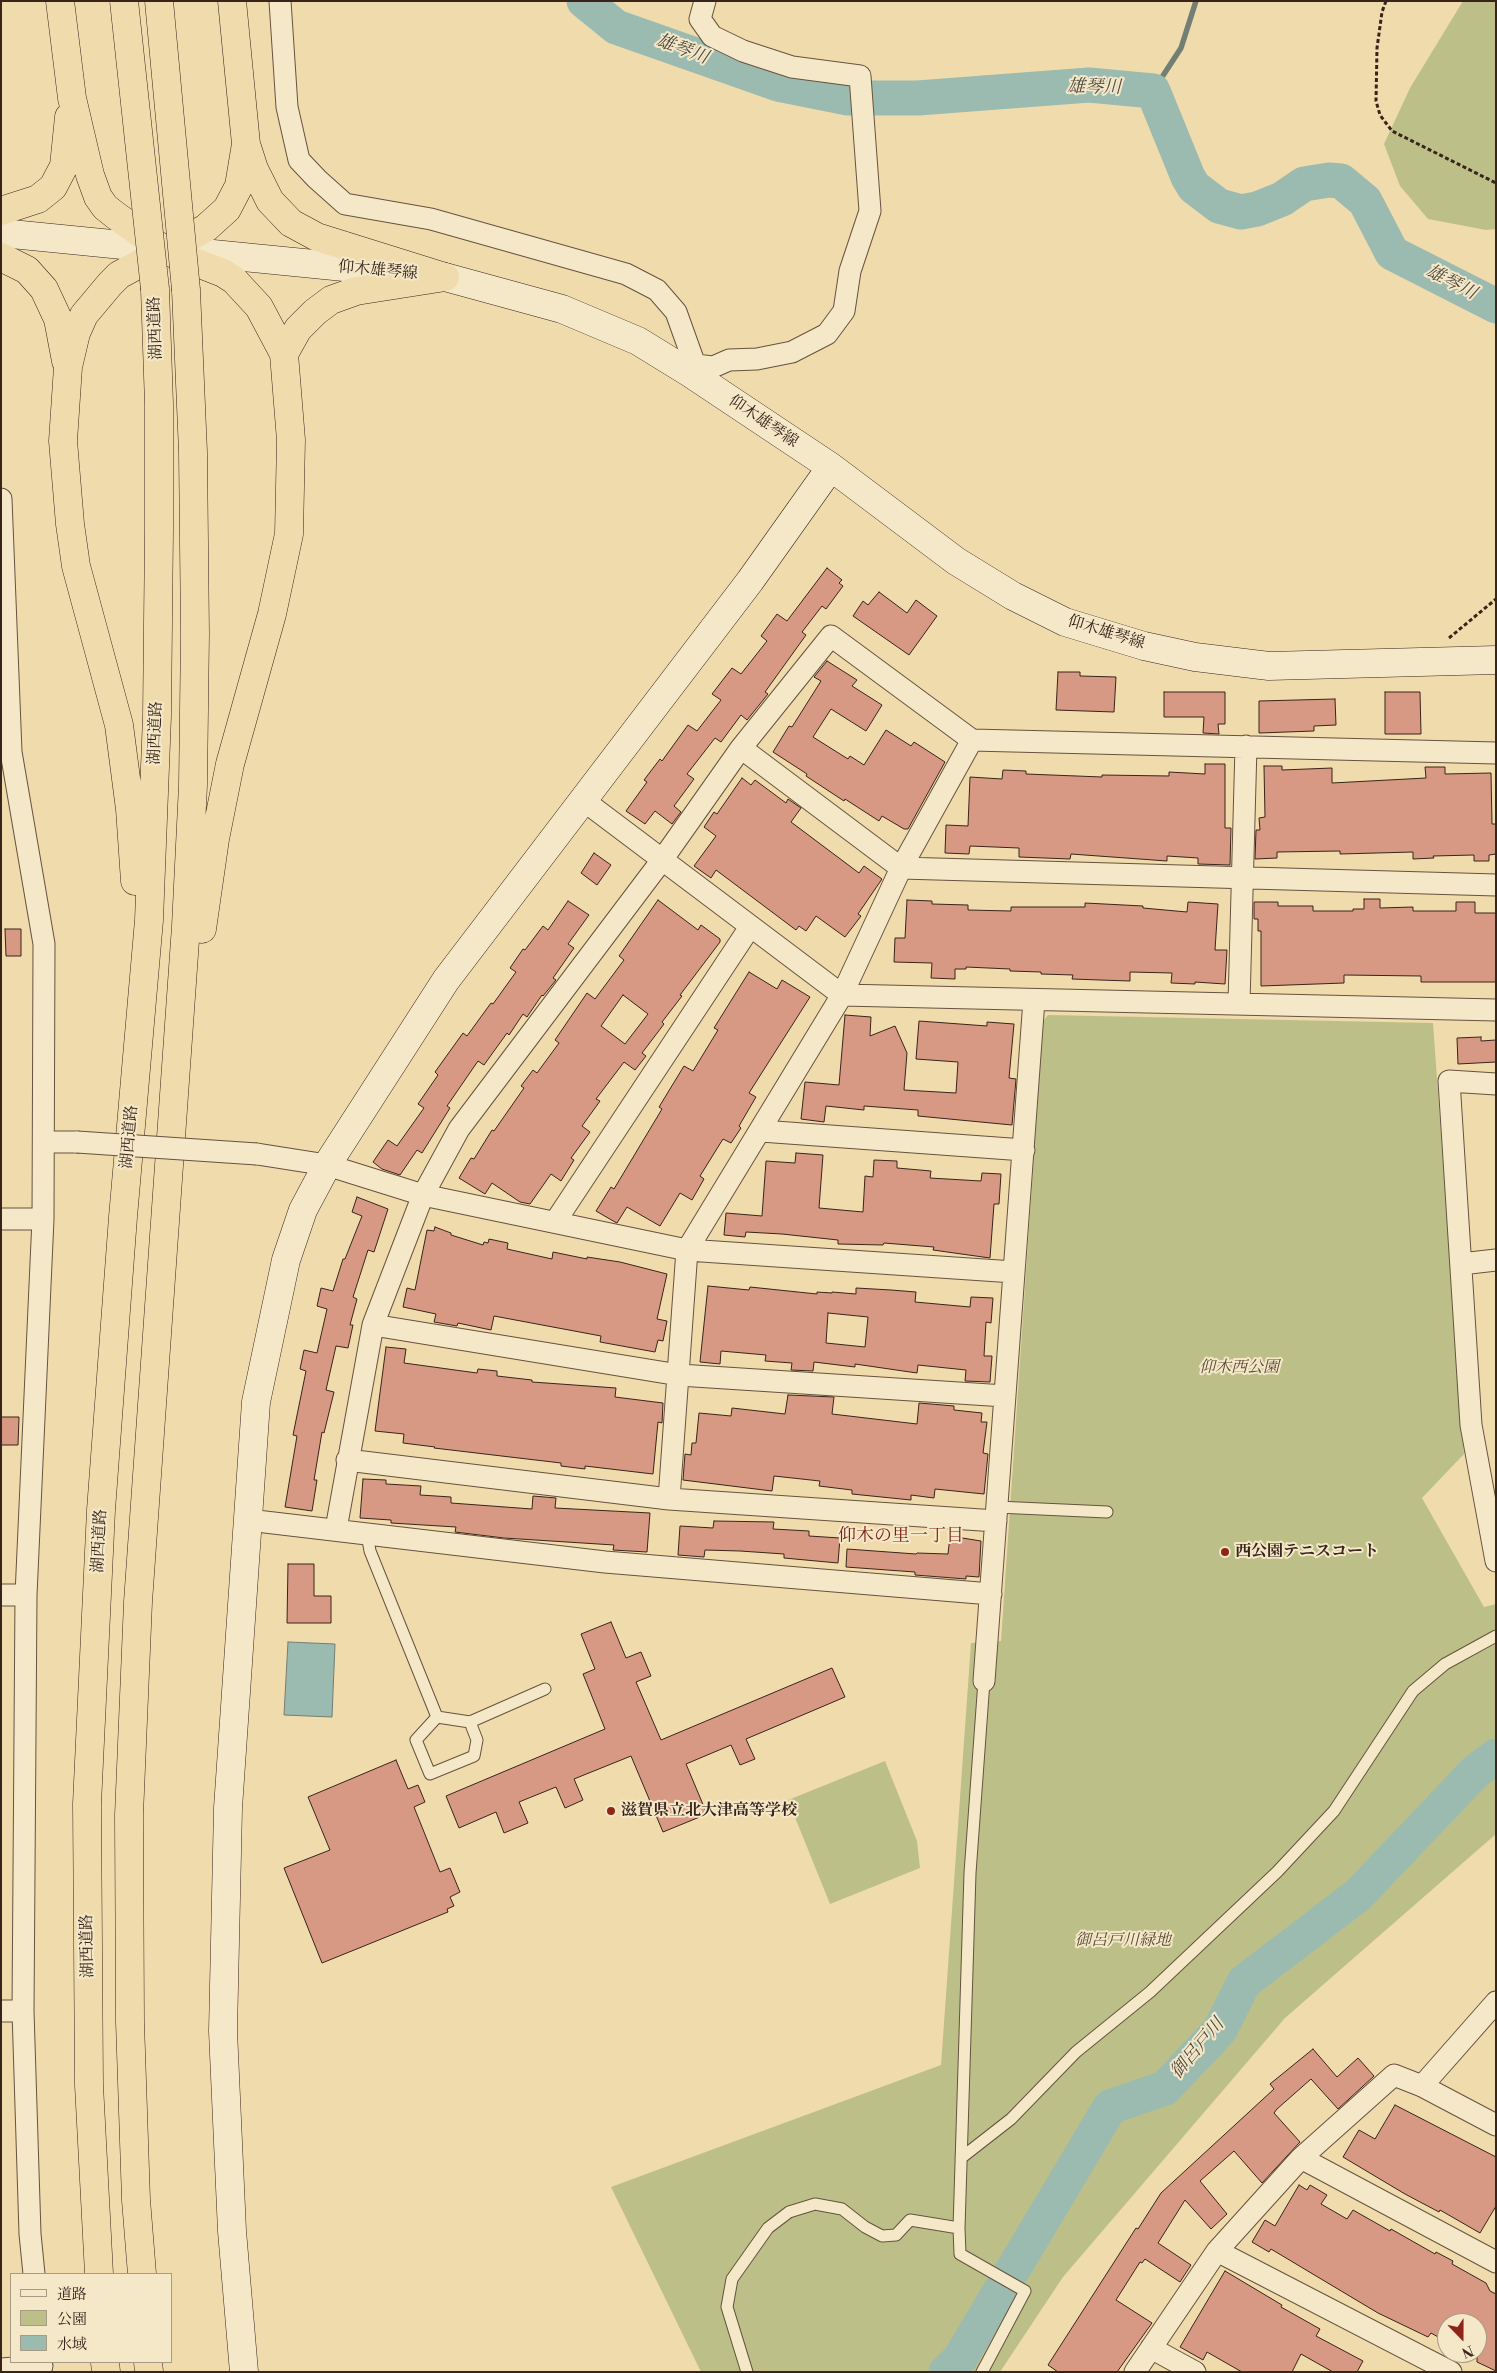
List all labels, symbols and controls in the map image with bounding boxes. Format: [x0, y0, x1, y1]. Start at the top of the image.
water label: 雄琴川 [653, 31, 711, 69]
water label: 雄琴川 [1067, 77, 1121, 99]
street label: 仰木雄琴線 [337, 258, 419, 284]
water label: 雄琴川 [1422, 261, 1480, 305]
street label: 湖西道路 [145, 296, 167, 360]
street label: 仰木雄琴線 [724, 392, 802, 452]
street label: 仰木雄琴線 [1065, 612, 1147, 654]
street label: 湖西道路 [145, 701, 167, 765]
street label: 湖西道路 [118, 1104, 142, 1170]
park label: 仰木西公園 [1199, 1358, 1279, 1378]
street label: 湖西道路 [89, 1509, 111, 1573]
district label: 仰木の里一丁目 [838, 1526, 964, 1548]
place label: 西公園テニスコート [1235, 1542, 1379, 1562]
marker: 西公園テニスコート [1219, 1546, 1231, 1558]
place label: 滋賀県立北大津高等学校 [621, 1801, 797, 1821]
marker: 滋賀県立北大津高等学校 [605, 1805, 617, 1817]
street label: 湖西道路 [78, 1914, 98, 1978]
park label: 御呂戸川緑地 [1075, 1931, 1171, 1951]
water label: 御呂戸川 [1167, 2014, 1229, 2084]
legend [10, 2273, 172, 2363]
text: 道路 [57, 2285, 87, 2304]
text: 公園 [57, 2310, 87, 2329]
north arrow [1437, 2313, 1487, 2363]
text: 水域 [57, 2335, 87, 2354]
text: N [1459, 2341, 1476, 2361]

